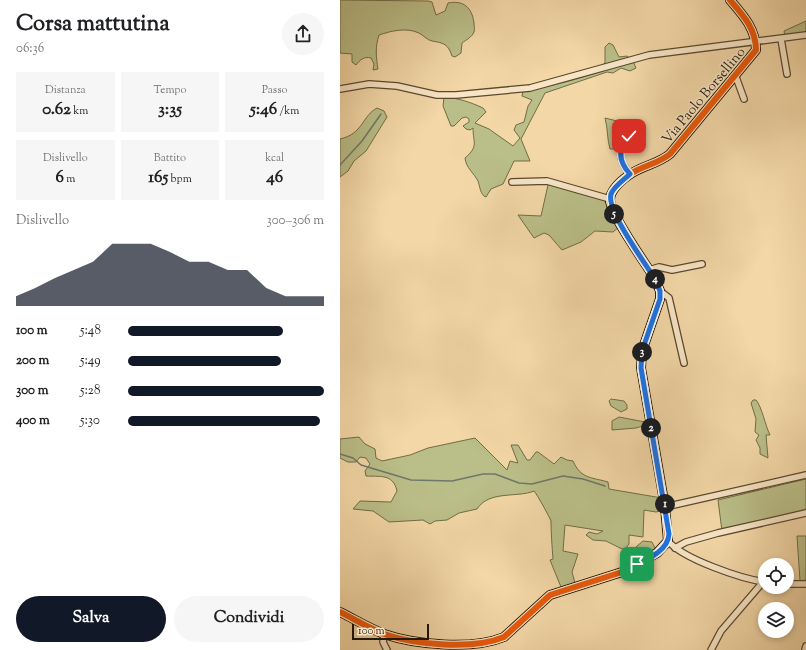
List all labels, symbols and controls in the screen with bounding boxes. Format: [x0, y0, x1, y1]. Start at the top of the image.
text: Corsa mattutina [16, 9, 170, 41]
button: share [282, 13, 324, 55]
text: 06:36 [16, 40, 44, 58]
street label: Via Paolo Borsellino [658, 43, 751, 149]
text: Distanza [45, 82, 86, 98]
text: Tempo [153, 82, 186, 98]
text: Passo [262, 82, 288, 98]
text: 0.62 [42, 98, 71, 122]
text: 3:35 [158, 98, 182, 122]
text: 5:46 [250, 98, 277, 122]
text: km [71, 103, 88, 119]
text: /km [277, 103, 299, 119]
pin [612, 119, 646, 153]
icon: check [618, 125, 640, 147]
text: Dislivello [43, 150, 88, 166]
text: Battito [154, 150, 186, 166]
text: kcal [265, 150, 284, 166]
text: 6 [55, 166, 64, 190]
text: 165 [148, 166, 168, 190]
text: 46 [266, 166, 283, 190]
text: m [64, 171, 75, 187]
text: bpm [168, 171, 192, 187]
pin: 5 [604, 204, 624, 224]
text: 5 [612, 206, 616, 222]
text: Dislivello [16, 212, 69, 230]
text: 300–306 m [267, 212, 324, 230]
pin: 4 [645, 269, 665, 289]
text: 4 [652, 271, 658, 287]
text: 100 m [16, 322, 48, 340]
text: 5:48 [80, 322, 101, 340]
pin: 3 [632, 342, 652, 362]
text: 3 [640, 344, 644, 360]
text: 200 m [16, 352, 49, 370]
text: 5:49 [80, 352, 101, 370]
text: 300 m [16, 382, 48, 400]
text: 5:28 [80, 382, 100, 400]
text: 400 m [16, 412, 50, 430]
text: 5:30 [80, 412, 100, 430]
pin: 2 [641, 418, 661, 438]
text: 2 [648, 420, 654, 436]
pin: 1 [655, 494, 675, 514]
text: 1 [663, 496, 667, 512]
pin [620, 547, 654, 581]
icon: arrive [626, 553, 648, 575]
map controls [758, 558, 794, 638]
button: locate [758, 558, 794, 594]
button: Salva [16, 596, 166, 642]
button: Condividi [174, 596, 324, 642]
button: layers [758, 602, 794, 638]
scale bar [352, 622, 429, 641]
text: 100 m [358, 623, 385, 639]

